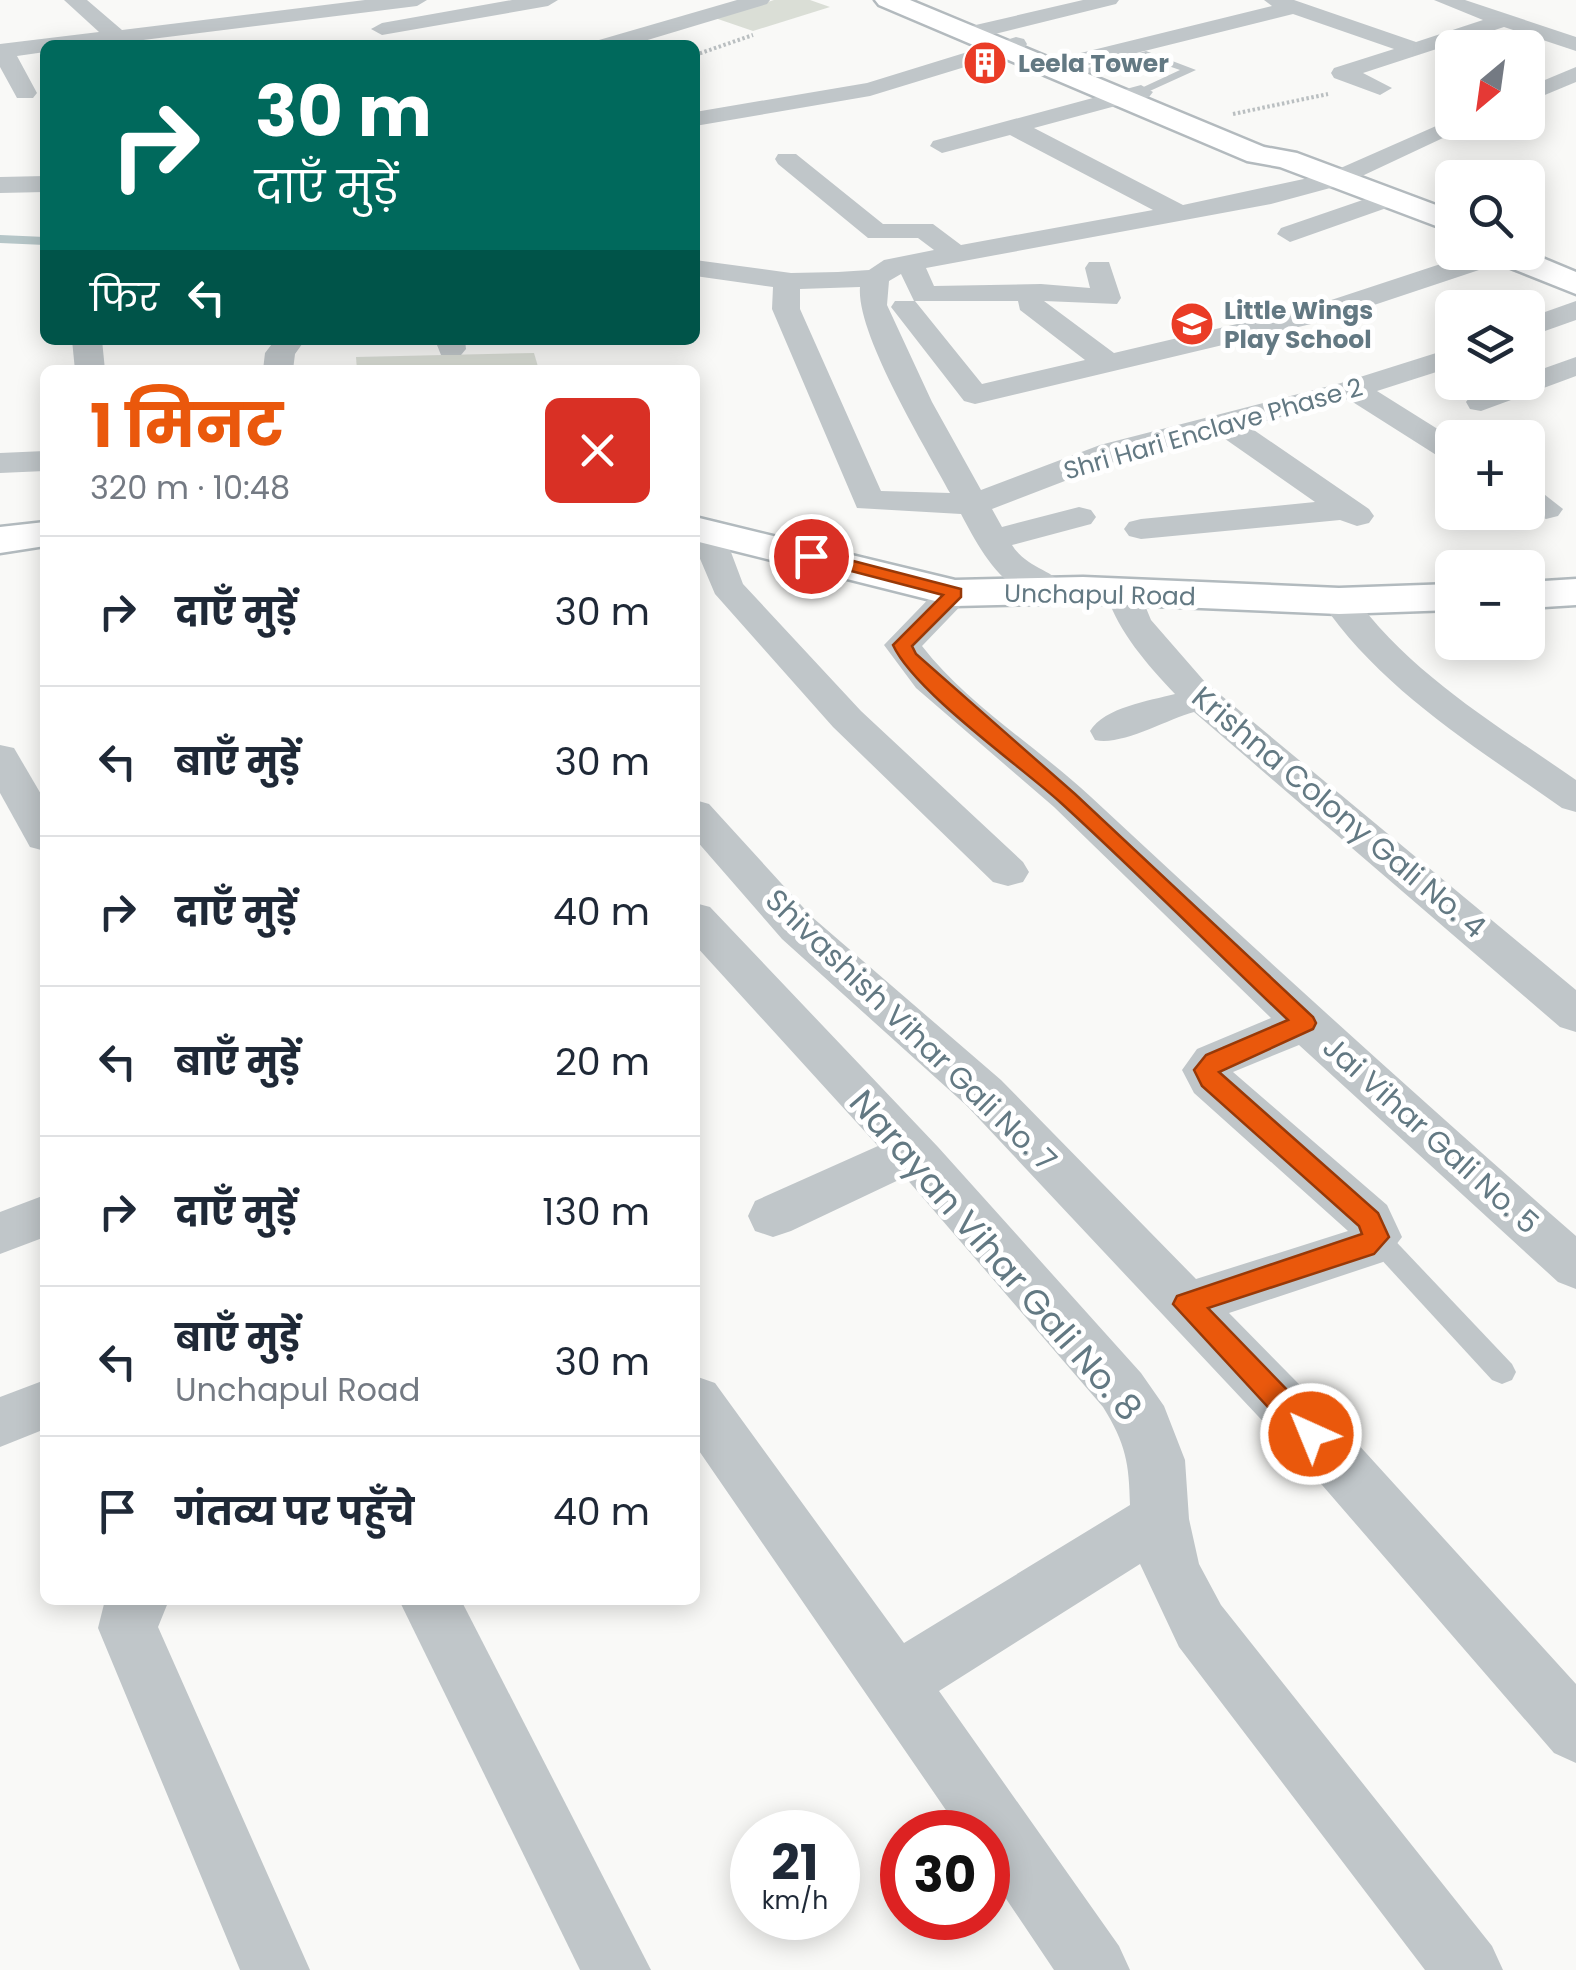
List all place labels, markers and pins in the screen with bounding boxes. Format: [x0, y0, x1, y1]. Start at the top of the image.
building icon: Leela Tower [962, 40, 1008, 86]
place label: Leela Tower [1018, 46, 1169, 81]
place label: Little Wings Play School [1224, 293, 1373, 357]
school or university icon: Little Wings Play School [1169, 301, 1215, 347]
pin [769, 514, 854, 599]

